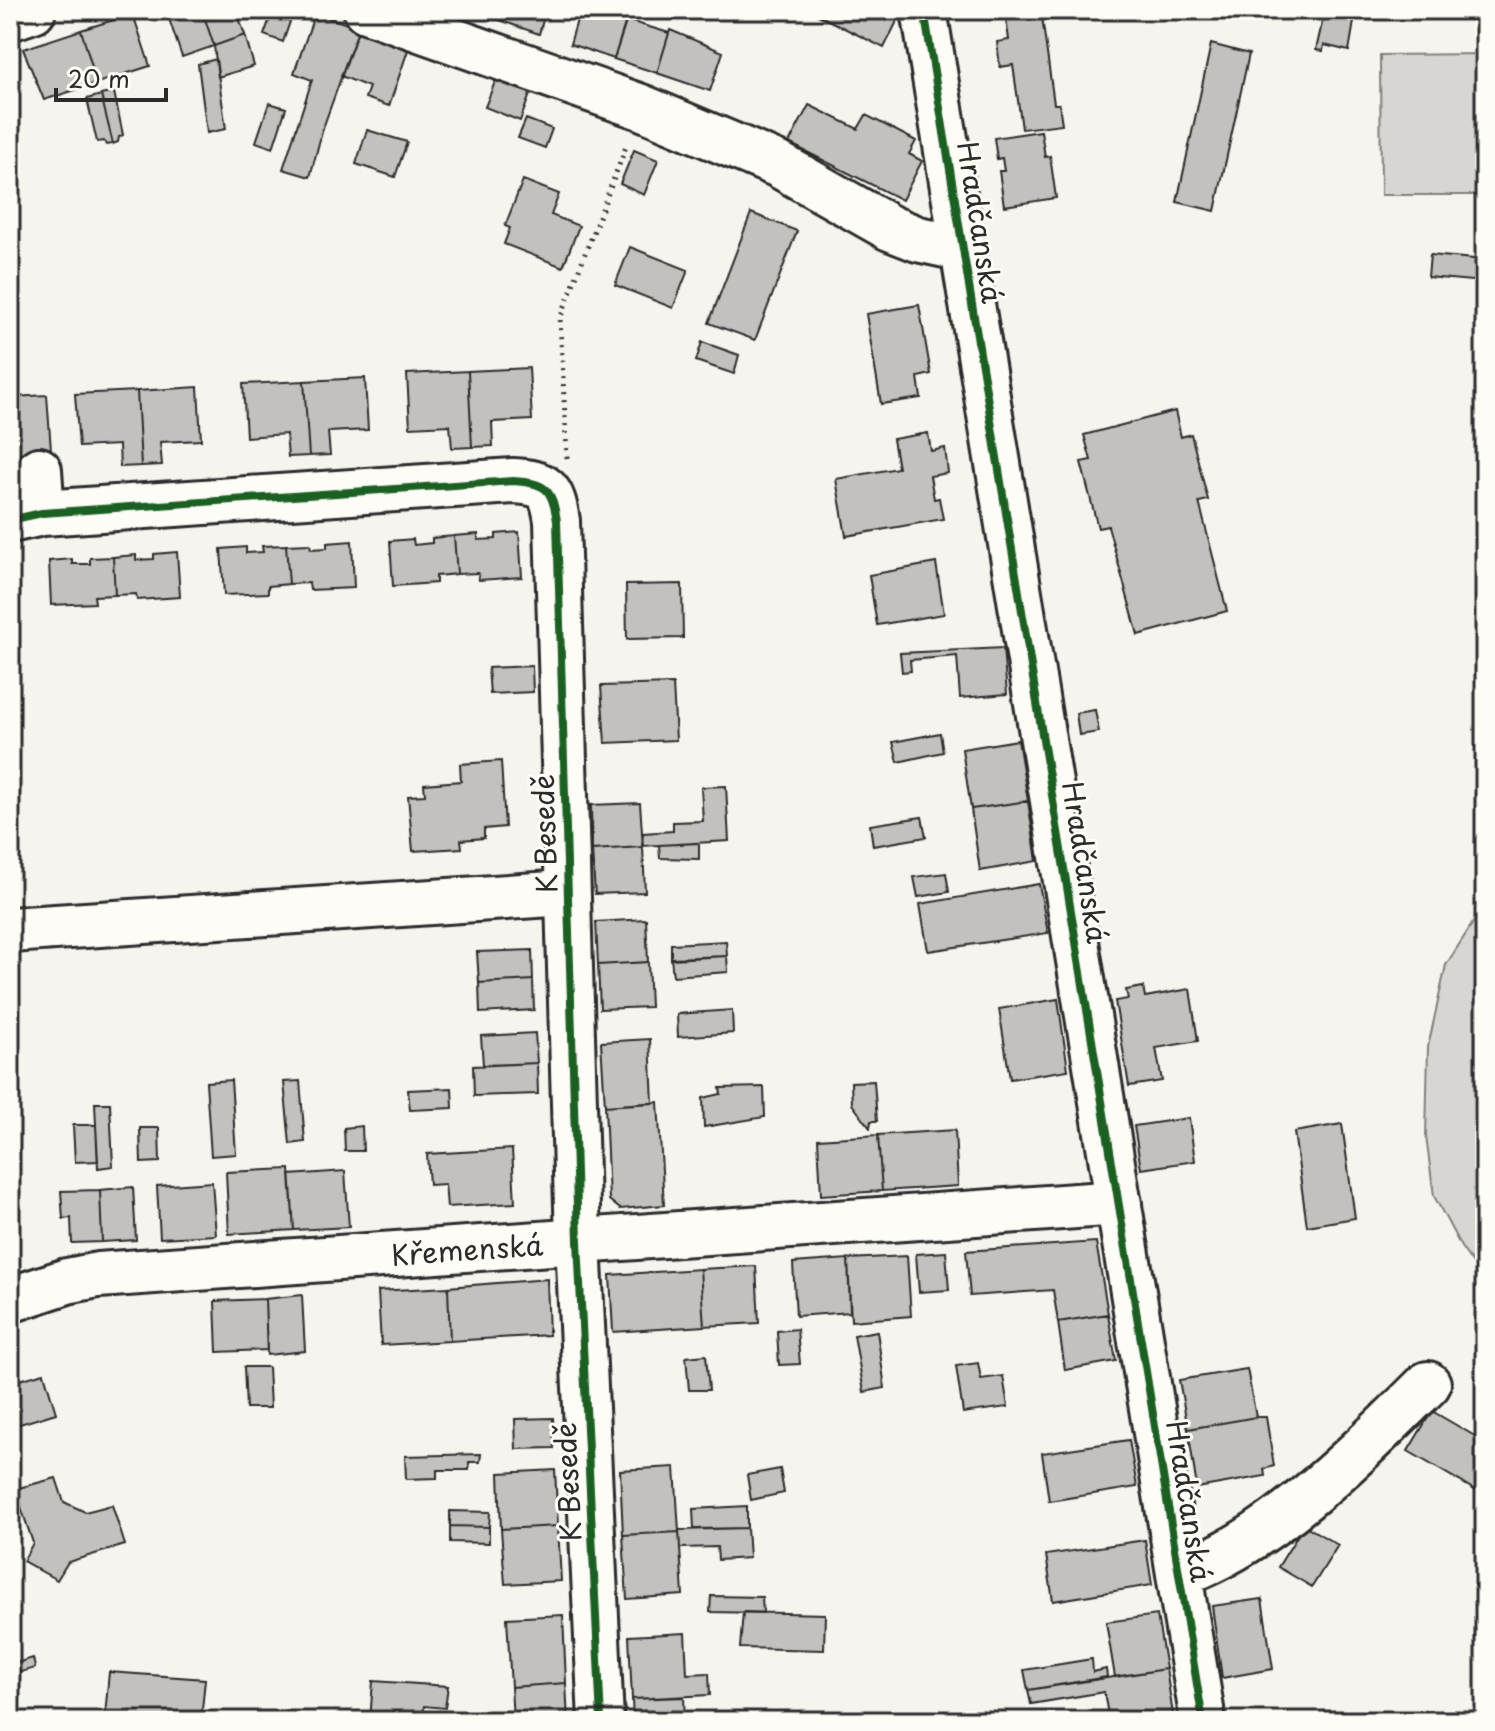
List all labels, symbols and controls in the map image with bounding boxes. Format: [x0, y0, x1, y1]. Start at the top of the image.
scale bar [56, 52, 166, 102]
text: 20 m [68, 60, 130, 96]
street label: Hradčanská [947, 138, 1015, 307]
street label: K Besedě [520, 774, 568, 894]
street label: Hradčanská [1052, 778, 1120, 947]
street label: Křemenská [390, 1222, 545, 1276]
street label: Hradčanská [1156, 1417, 1224, 1586]
street label: K Besedě [542, 1421, 592, 1543]

